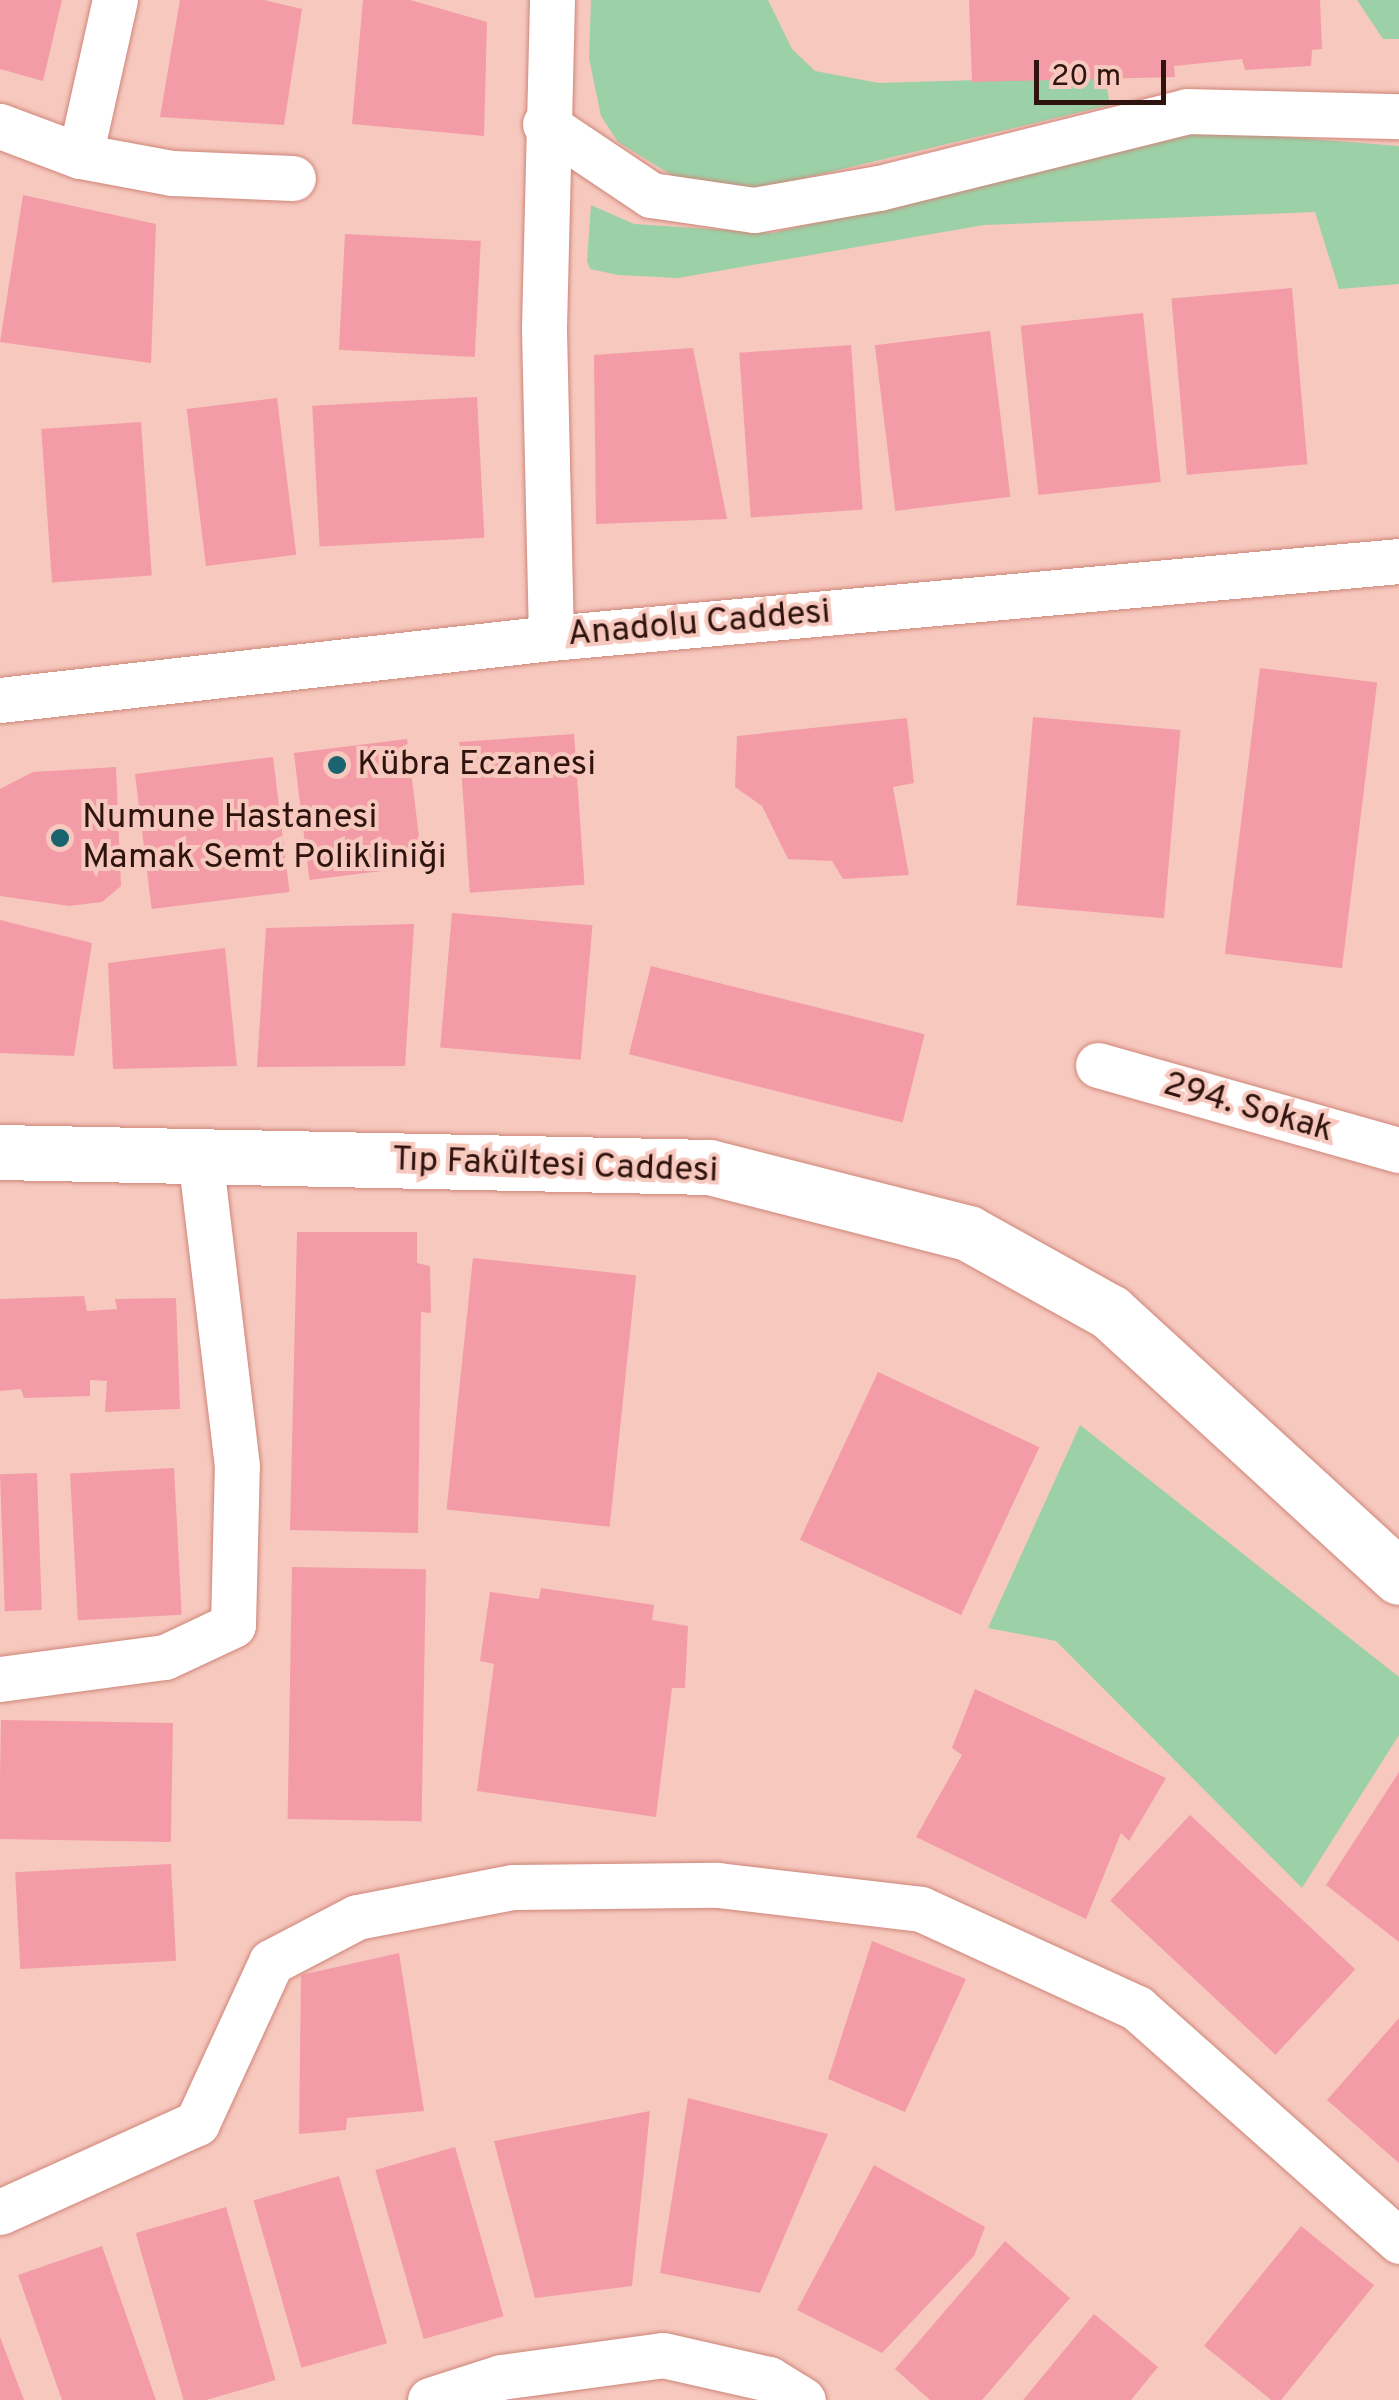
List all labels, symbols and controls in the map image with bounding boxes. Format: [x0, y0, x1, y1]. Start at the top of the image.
scale bar [1039, 40, 1172, 102]
text: 20 m [1051, 59, 1121, 96]
street label: Anadolu Caddesi [566, 592, 832, 656]
place label: Kübra Eczanesi [357, 744, 596, 786]
marker: Kübra Eczanesi [326, 754, 348, 776]
place label: Numune Hastanesi Mamak Semt Polikliniği [82, 797, 447, 879]
marker: Numune Hastanesi Mamak Semt Polikliniği [47, 825, 73, 851]
street label: 294. Sokak [1158, 1064, 1338, 1152]
street label: Tıp Fakültesi Caddesi [391, 1139, 719, 1193]

